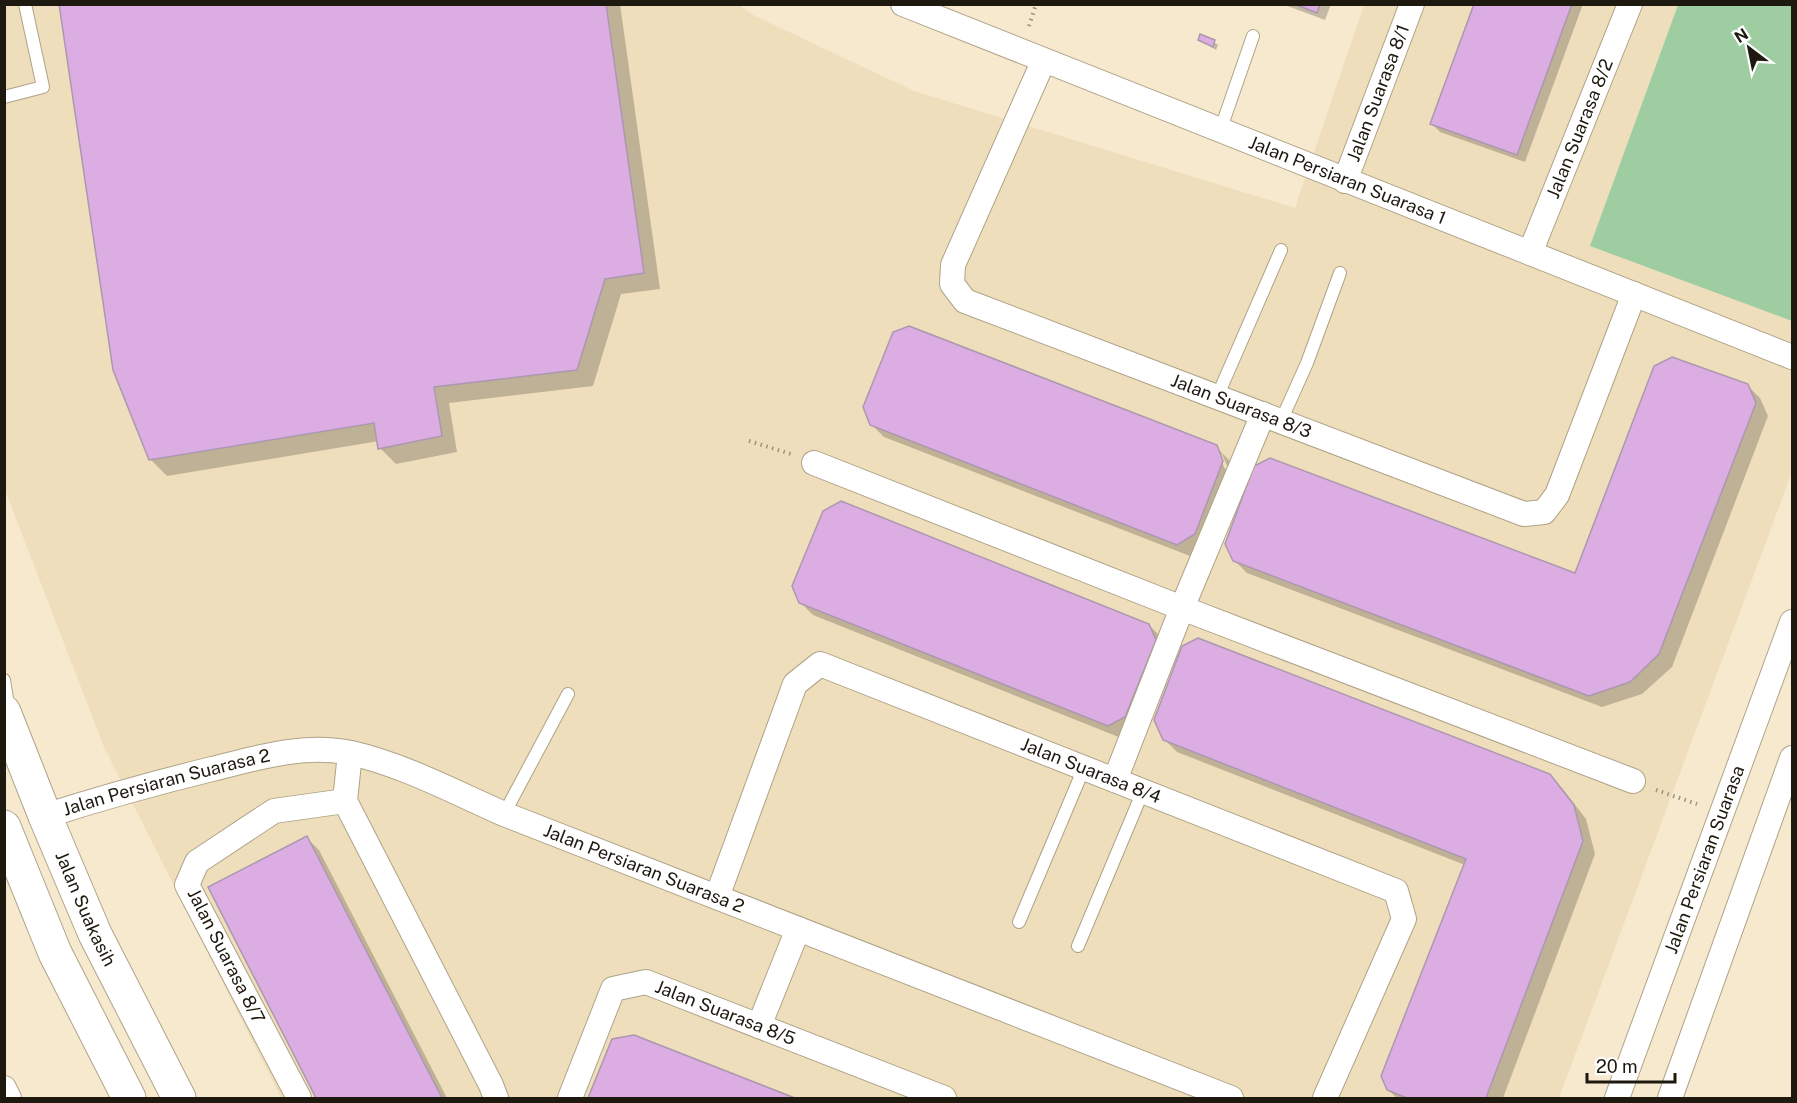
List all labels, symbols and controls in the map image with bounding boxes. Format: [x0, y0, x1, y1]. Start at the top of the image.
north arrow [1719, 18, 1779, 78]
street label: Jalan Suarasa 8/1 [1342, 21, 1413, 164]
text: N [1731, 24, 1752, 47]
street label: Jalan Suarasa 8/2 [1542, 56, 1617, 201]
street label: Jalan Persiaran Suarasa 1 [1246, 131, 1449, 229]
street label: Jalan Suarasa 8/3 [1168, 369, 1315, 442]
street label: Jalan Suarasa 8/4 [1018, 733, 1164, 807]
street label: Jalan Persiaran Suarasa 2 [60, 744, 272, 820]
street label: Jalan Persiaran Suarasa [1660, 763, 1748, 956]
street label: Jalan Persiaran Suarasa 2 [541, 820, 748, 917]
street label: Jalan Suakasih [51, 848, 121, 969]
street label: Jalan Suarasa 8/7 [183, 885, 269, 1027]
street label: Jalan Suarasa 8/5 [652, 976, 799, 1049]
scale bar [1587, 1046, 1676, 1084]
text: 20 m [1596, 1056, 1638, 1077]

